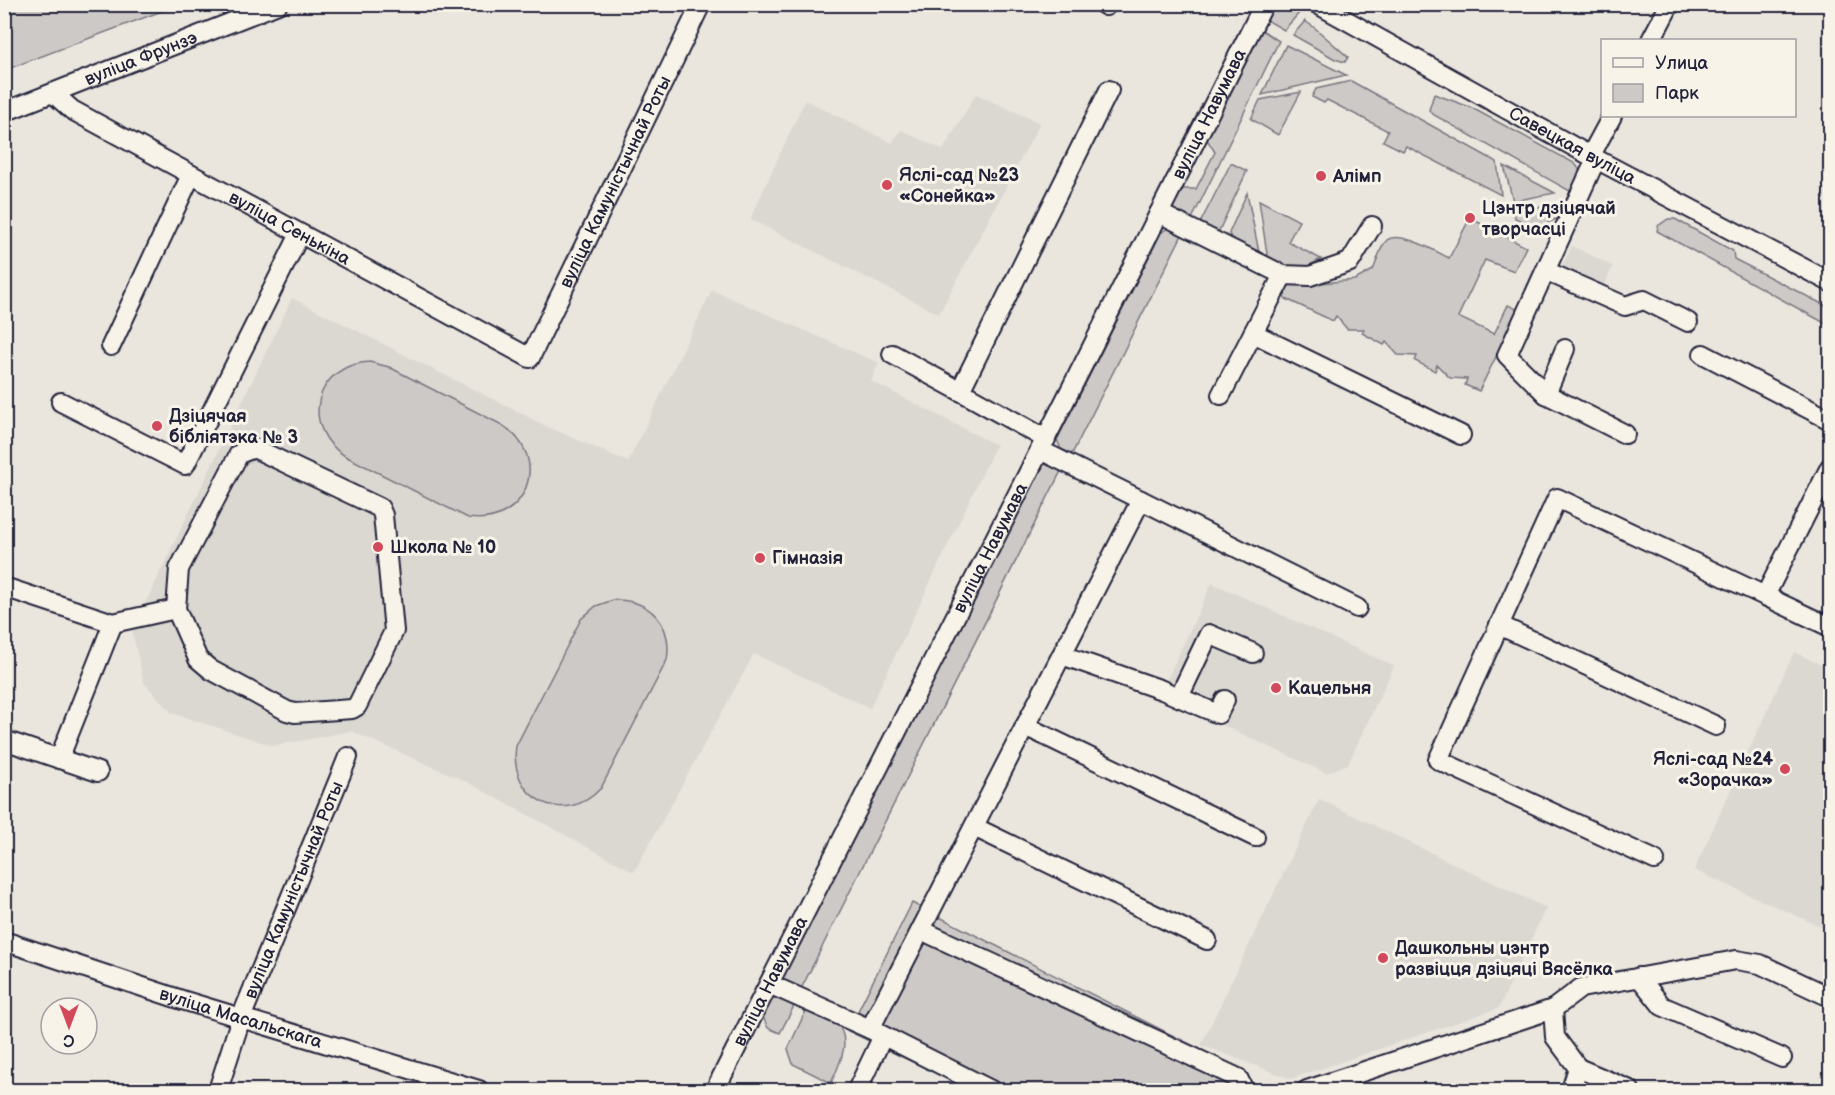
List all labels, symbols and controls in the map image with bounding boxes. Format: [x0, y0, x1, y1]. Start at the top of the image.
street label: вуліца Фрунзэ [82, 27, 200, 90]
legend [1601, 39, 1796, 117]
street label: вуліца Навумава [1168, 45, 1251, 183]
text: Улица [1655, 53, 1709, 74]
street label: вуліца Камуністычнай Роты [555, 73, 676, 291]
text: Парк [1655, 83, 1699, 104]
street label: Савецкая вуліца [1505, 103, 1639, 189]
place label: Яслі-сад №23 «Сонейка» [899, 165, 1019, 207]
place label: Алімп [1332, 166, 1382, 187]
marker: Алімп [1314, 169, 1328, 183]
marker: Яслі-сад №23 «Сонейка» [880, 178, 894, 192]
street label: вуліца Сенькіна [225, 187, 354, 270]
place label: Цэнтр дзіцячай творчасці [1482, 198, 1616, 240]
marker: Цэнтр дзіцячай творчасці [1463, 211, 1477, 225]
place label: Дзіцячая бібліятэка № 3 [169, 406, 298, 448]
marker: Дзіцячая бібліятэка № 3 [150, 419, 164, 433]
street label: вуліца Навумава [949, 479, 1032, 617]
place label: Школа № 10 [390, 537, 496, 558]
marker: Школа № 10 [371, 540, 385, 554]
place label: Гімназія [772, 548, 843, 569]
marker: Гімназія [753, 551, 767, 565]
place label: Кацельня [1288, 678, 1371, 699]
marker: Кацельня [1269, 681, 1283, 695]
place label: Яслі-сад №24 «Зорачка» [1653, 749, 1773, 791]
marker: Яслі-сад №24 «Зорачка» [1778, 762, 1792, 776]
street label: вуліца Камуністычнай Роты [240, 778, 348, 1002]
street label: вуліца Навумава [729, 913, 813, 1050]
place label: Дашкольны цэнтр развіцця дзіцяці Вясёлка [1395, 938, 1613, 980]
marker: Дашкольны цэнтр развіцця дзіцяці Вясёлка [1376, 951, 1390, 965]
street label: вуліца Масальскага [157, 983, 325, 1053]
north arrow [39, 996, 99, 1056]
text: С [63, 1030, 75, 1049]

